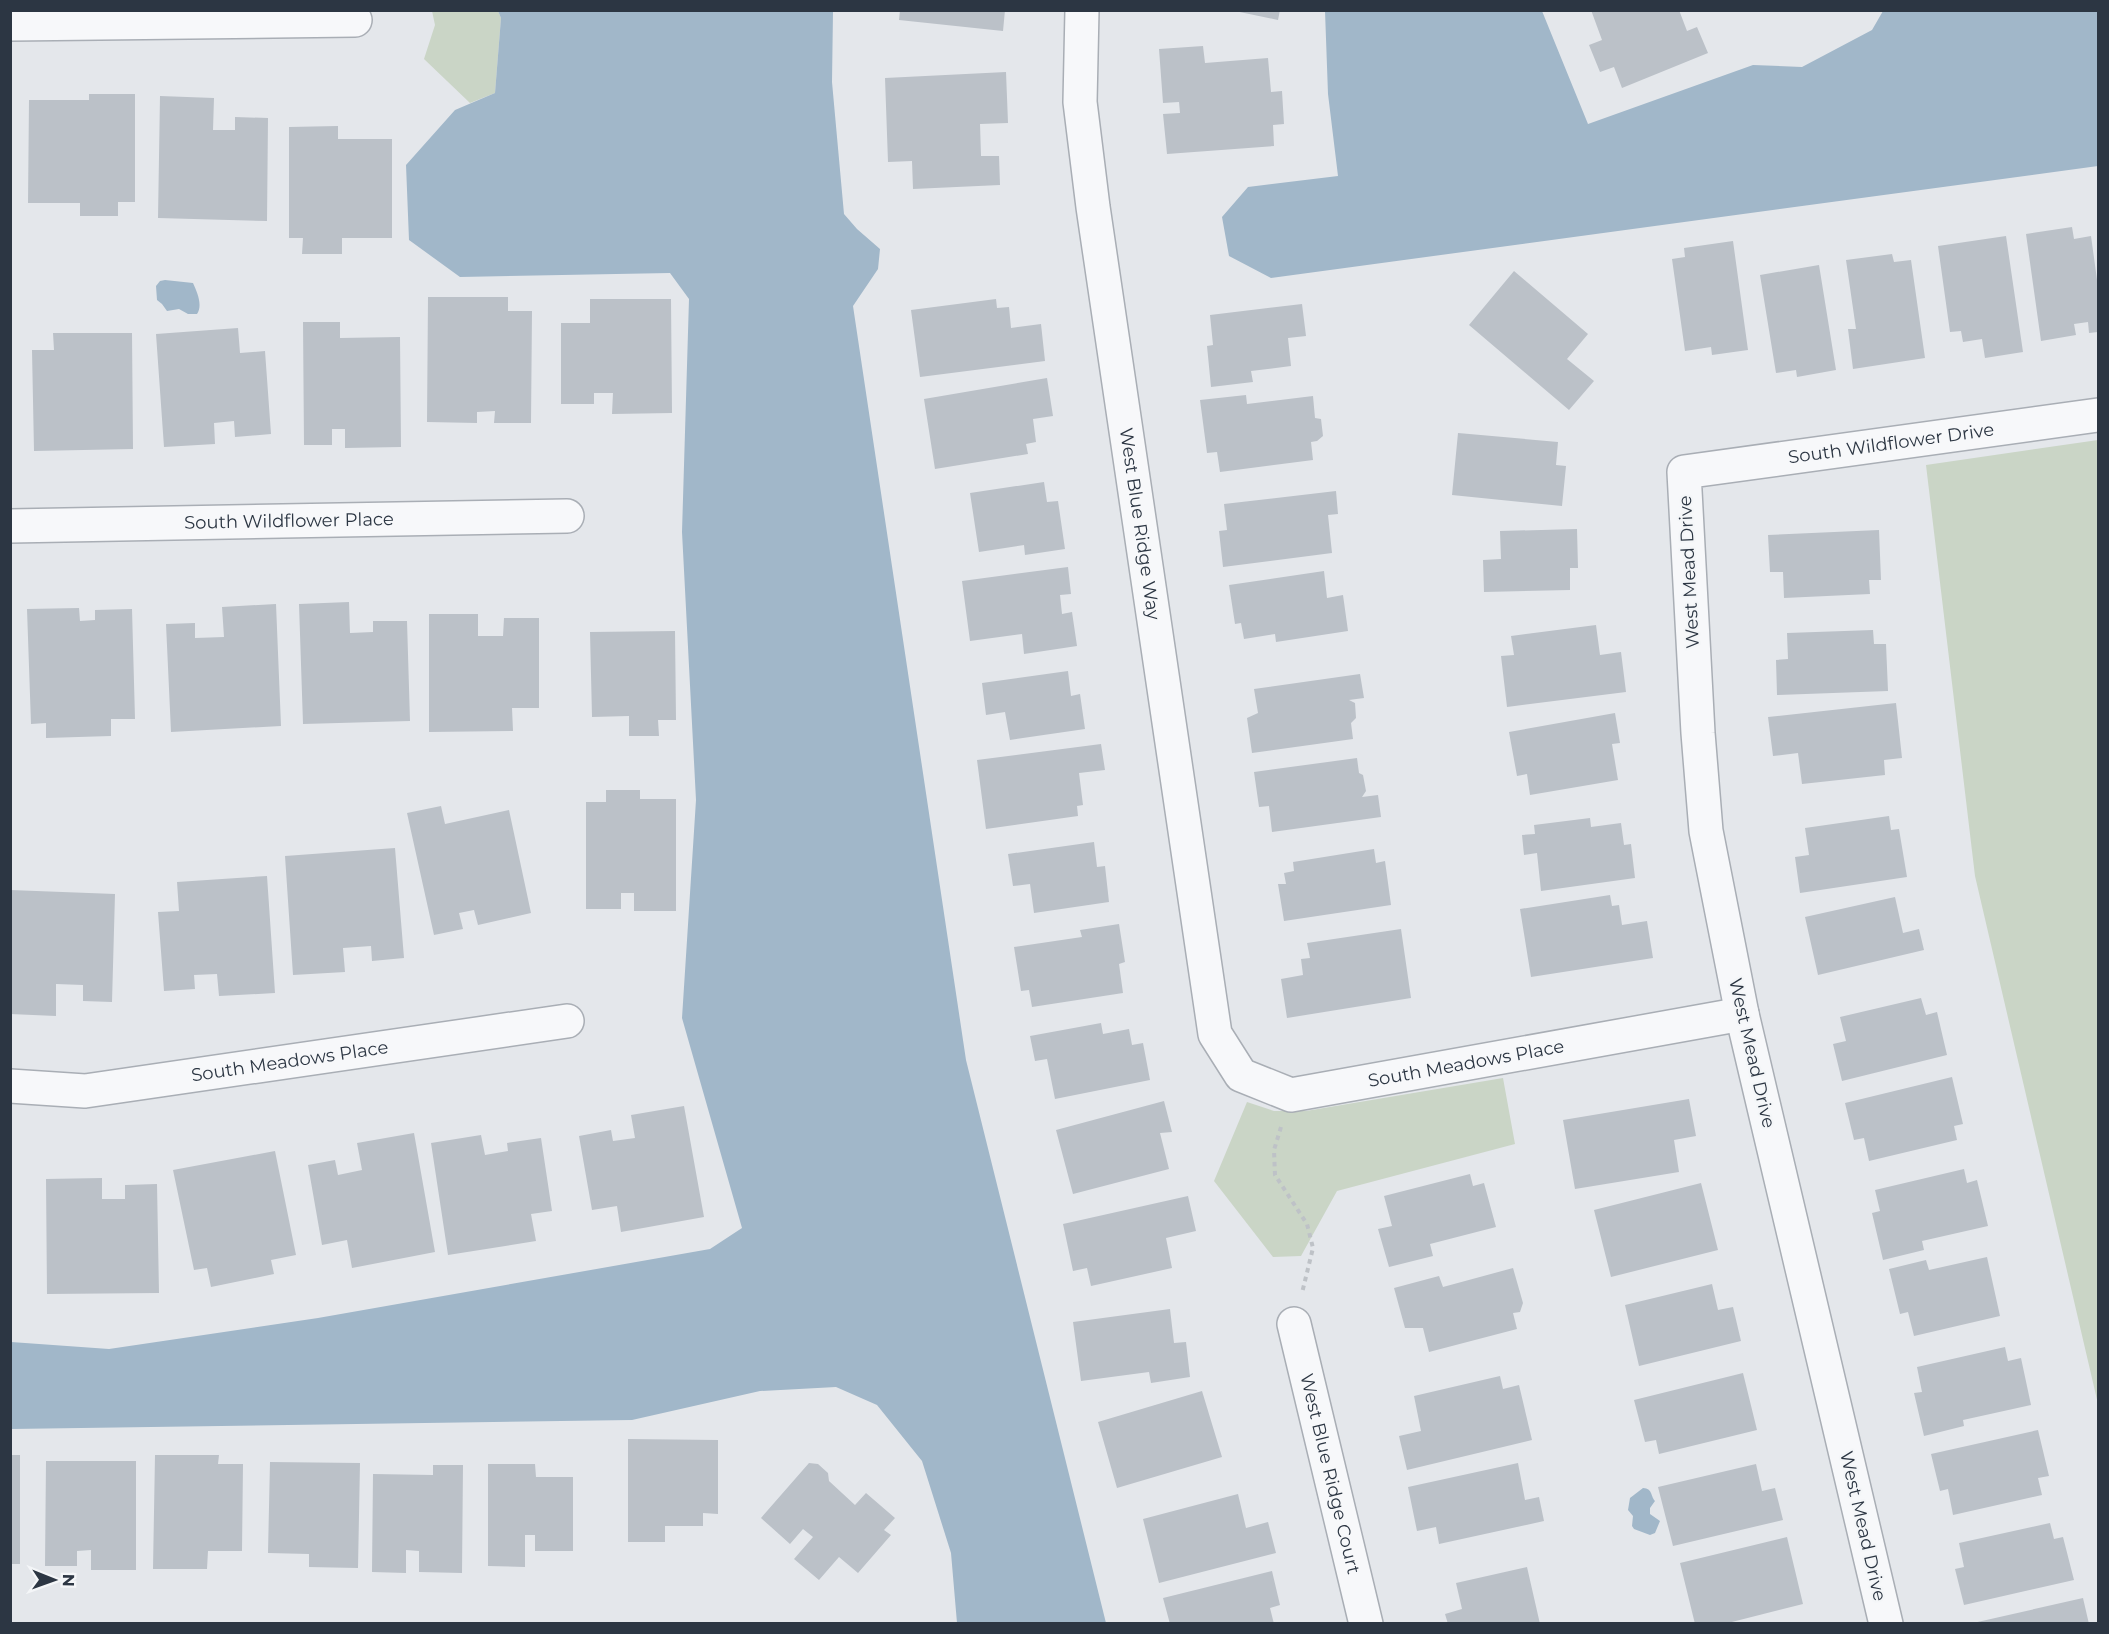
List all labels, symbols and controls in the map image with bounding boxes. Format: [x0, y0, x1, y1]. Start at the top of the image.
street label: South Wildflower Drive [1787, 418, 1996, 469]
street label: West Blue Ridge Way [1115, 426, 1165, 622]
street label: West Mead Drive [1674, 495, 1704, 649]
street label: South Wildflower Place [184, 508, 394, 534]
street label: West Mead Drive [1724, 976, 1780, 1130]
street label: South Meadows Place [1366, 1035, 1566, 1092]
street label: South Meadows Place [190, 1036, 390, 1086]
street label: West Blue Ridge Court [1295, 1371, 1365, 1576]
street label: West Mead Drive [1835, 1449, 1891, 1603]
north arrow [24, 1550, 84, 1610]
text: N [59, 1574, 78, 1587]

